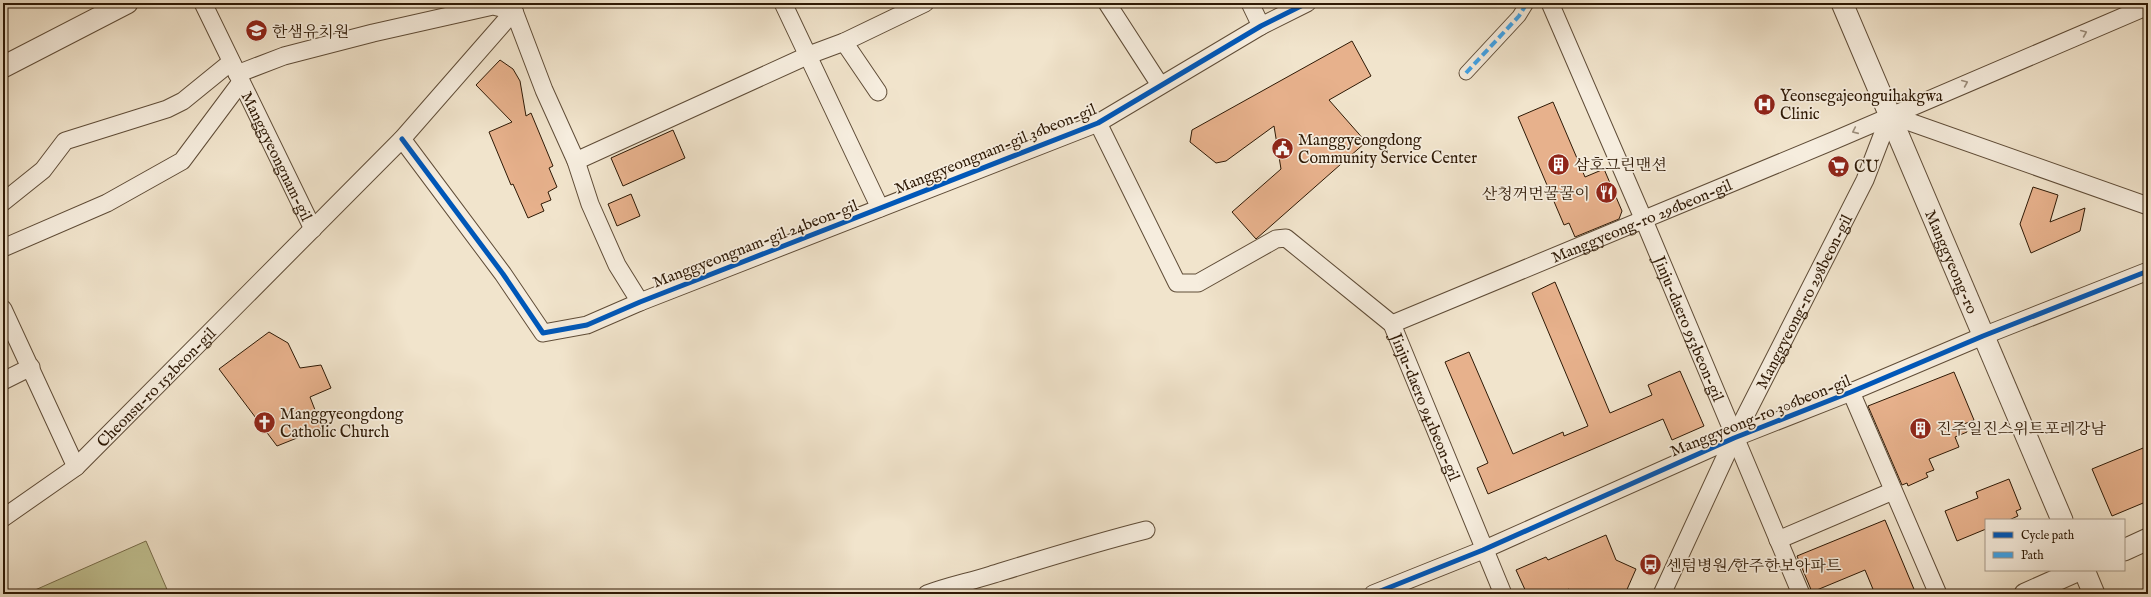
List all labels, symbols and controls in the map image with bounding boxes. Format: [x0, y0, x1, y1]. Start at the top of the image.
school or university icon: 한샘유치원 [243, 18, 269, 44]
place label: 한샘유치원 [272, 23, 349, 43]
one-way arrow [2080, 30, 2088, 38]
one-way arrow [1961, 80, 1968, 88]
place label: Yeonsegajeonguihakgwa Clinic [1780, 87, 1943, 125]
street label: Manggyeongnam-gil [236, 89, 316, 225]
hospital icon: Yeonsegajeonguihakgwa Clinic [1751, 91, 1777, 117]
street label: Manggyeongnam-gil 36beon-gil [892, 100, 1100, 200]
one-way arrow [1851, 126, 1859, 134]
place label: Manggyeongdong Community Service Center [1298, 131, 1477, 169]
public building icon: Manggyeongdong Community Service Center [1270, 135, 1296, 161]
building icon: 삼호그린맨션 [1545, 151, 1571, 177]
supermarket icon: CU [1826, 153, 1852, 179]
place label: 삼호그린맨션 [1574, 156, 1667, 176]
place label: CU [1854, 158, 1879, 178]
street label: Manggyeong-ro 296beon-gil [1549, 176, 1736, 269]
restaurant icon: 산청꺼먼꿀꿀이 [1593, 180, 1619, 206]
place label: 산청꺼먼꿀꿀이 [1482, 185, 1590, 205]
street label: Manggyeongnam-gil 24beon-gil [650, 196, 862, 293]
street label: Manggyeong-ro [1919, 207, 1981, 318]
street label: Manggyeong-ro 298beon-gil [1752, 211, 1858, 393]
street label: Jinju-daero 953beon-gil [1647, 252, 1727, 406]
street label: Cheonsu-ro 152beon-gil [93, 324, 221, 452]
street label: Jinju-daero 941beon-gil [1384, 329, 1464, 485]
street label: Manggyeong-ro 306beon-gil [1668, 371, 1855, 462]
place label: Manggyeongdong Catholic Church [280, 405, 404, 443]
church icon: Manggyeongdong Catholic Church [251, 409, 277, 435]
building icon: 진주일진스위트포레강남 [1908, 415, 1934, 441]
place label: 진주일진스위트포레강남 [1936, 420, 2107, 440]
legend [1985, 519, 2125, 571]
text: Cycle path [2021, 528, 2075, 544]
text: Path [2021, 548, 2044, 563]
bus stop icon: 센텀병원/한주한보아파트 [1637, 552, 1663, 578]
place label: 센텀병원/한주한보아파트 [1666, 557, 1842, 577]

